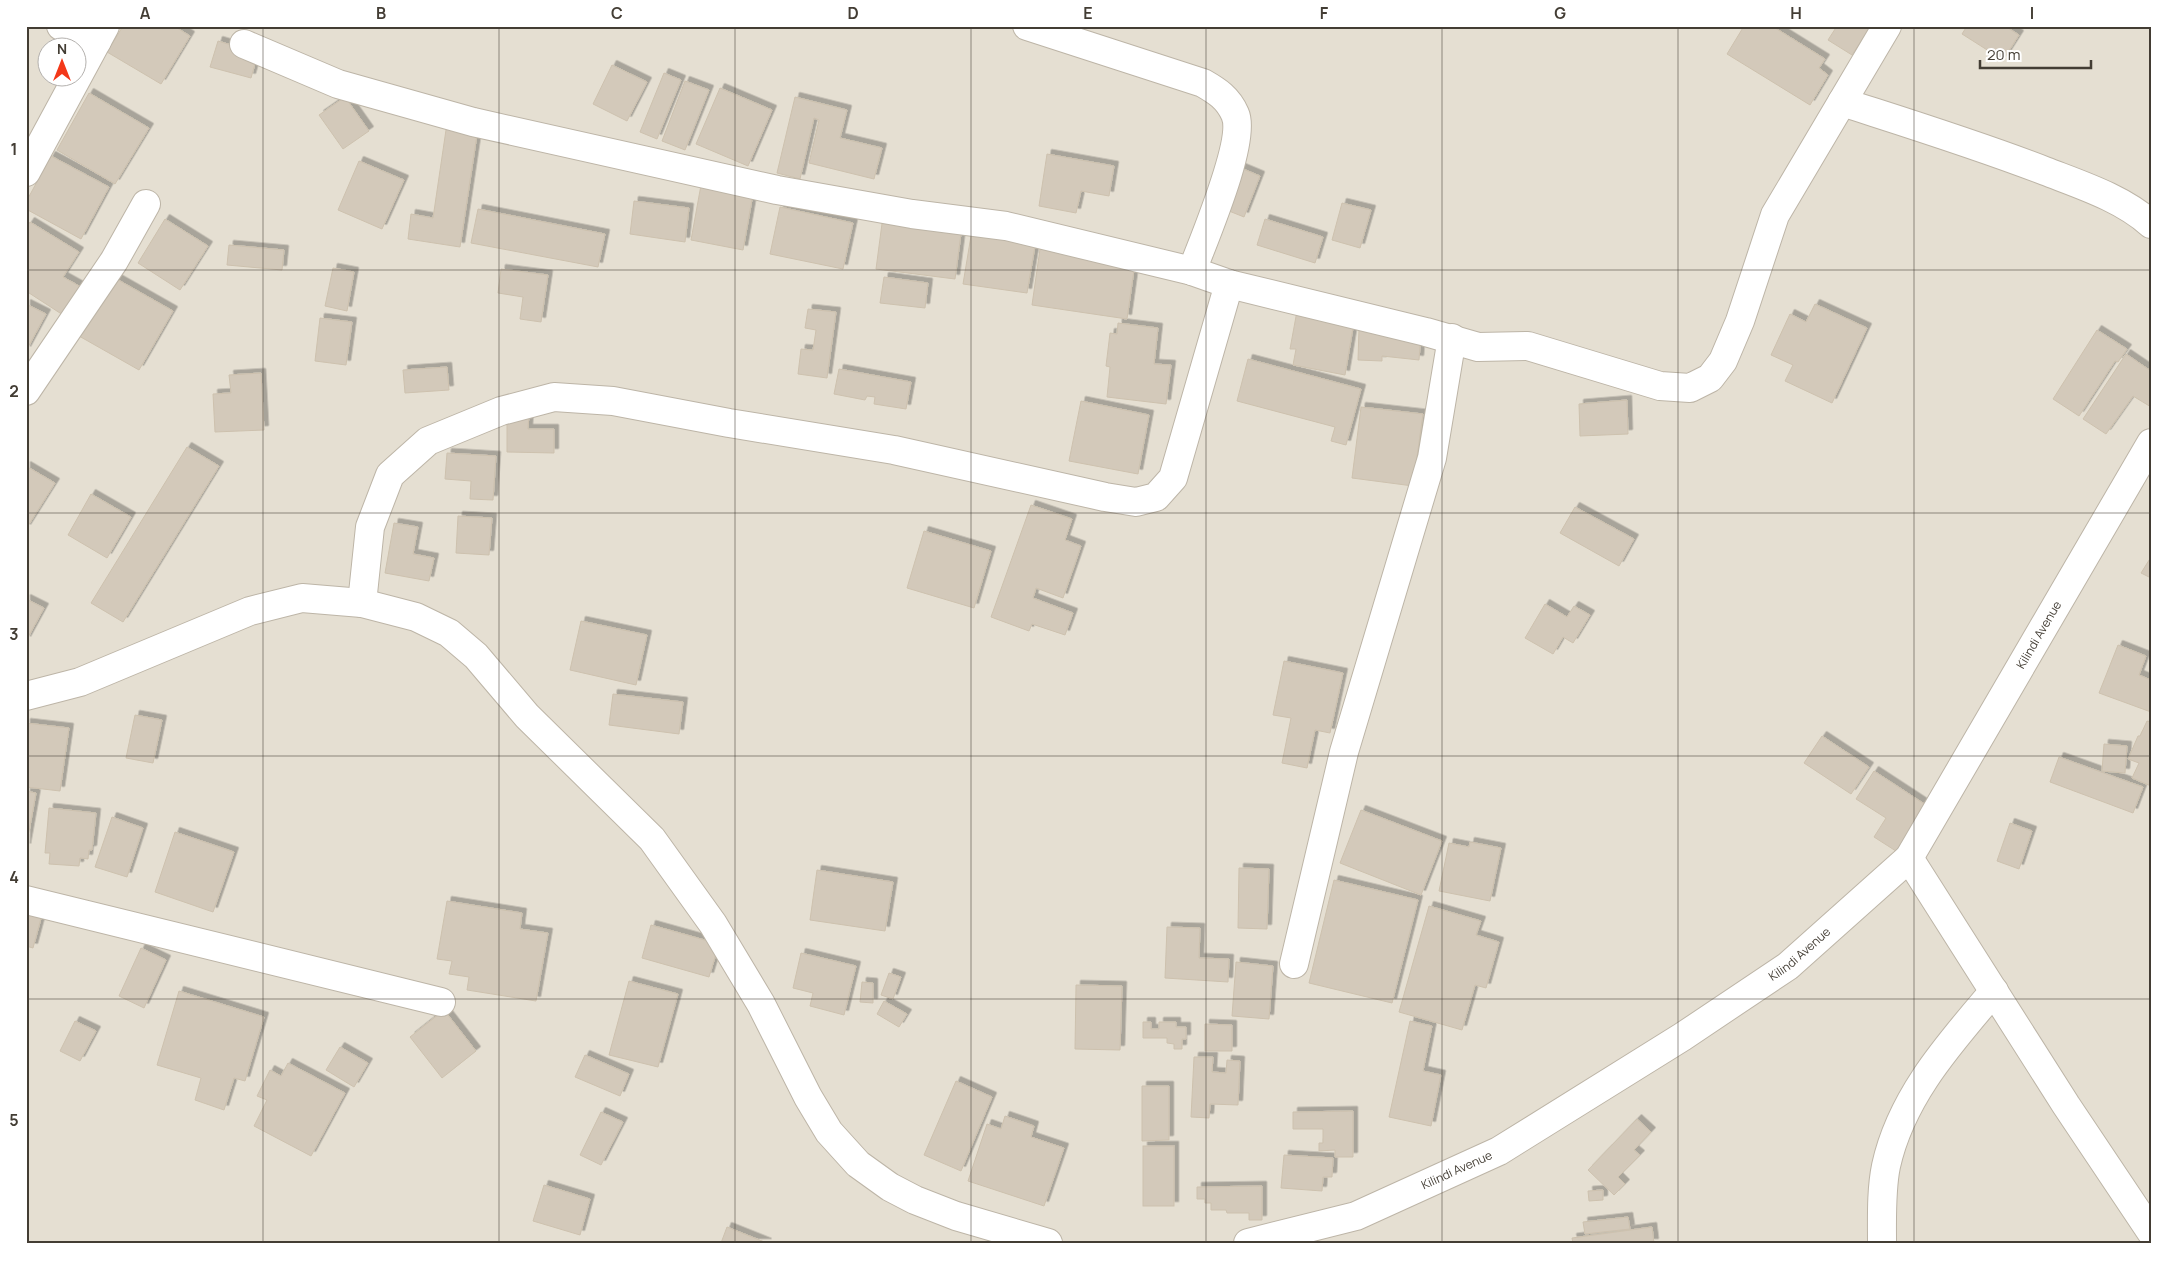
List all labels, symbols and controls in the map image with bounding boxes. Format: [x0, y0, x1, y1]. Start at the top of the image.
text: A [140, 2, 151, 24]
text: B [376, 2, 386, 24]
text: C [611, 2, 623, 24]
text: D [847, 2, 859, 24]
text: E [1083, 2, 1093, 24]
text: F [1320, 2, 1329, 24]
text: G [1554, 2, 1566, 24]
text: H [1790, 2, 1802, 24]
text: I [2030, 2, 2034, 24]
north arrow [38, 38, 88, 88]
scale bar [1980, 38, 2091, 70]
text: N [57, 39, 67, 58]
text: 20 m [1987, 44, 2020, 65]
text: 1 [10, 138, 18, 160]
text: 2 [9, 380, 19, 402]
street label: Kilindi Avenue [2012, 598, 2065, 672]
text: 3 [9, 623, 19, 645]
text: 4 [9, 866, 19, 888]
street label: Kilindi Avenue [1765, 923, 1834, 985]
text: 5 [9, 1109, 19, 1131]
street label: Kilindi Avenue [1418, 1146, 1495, 1193]

